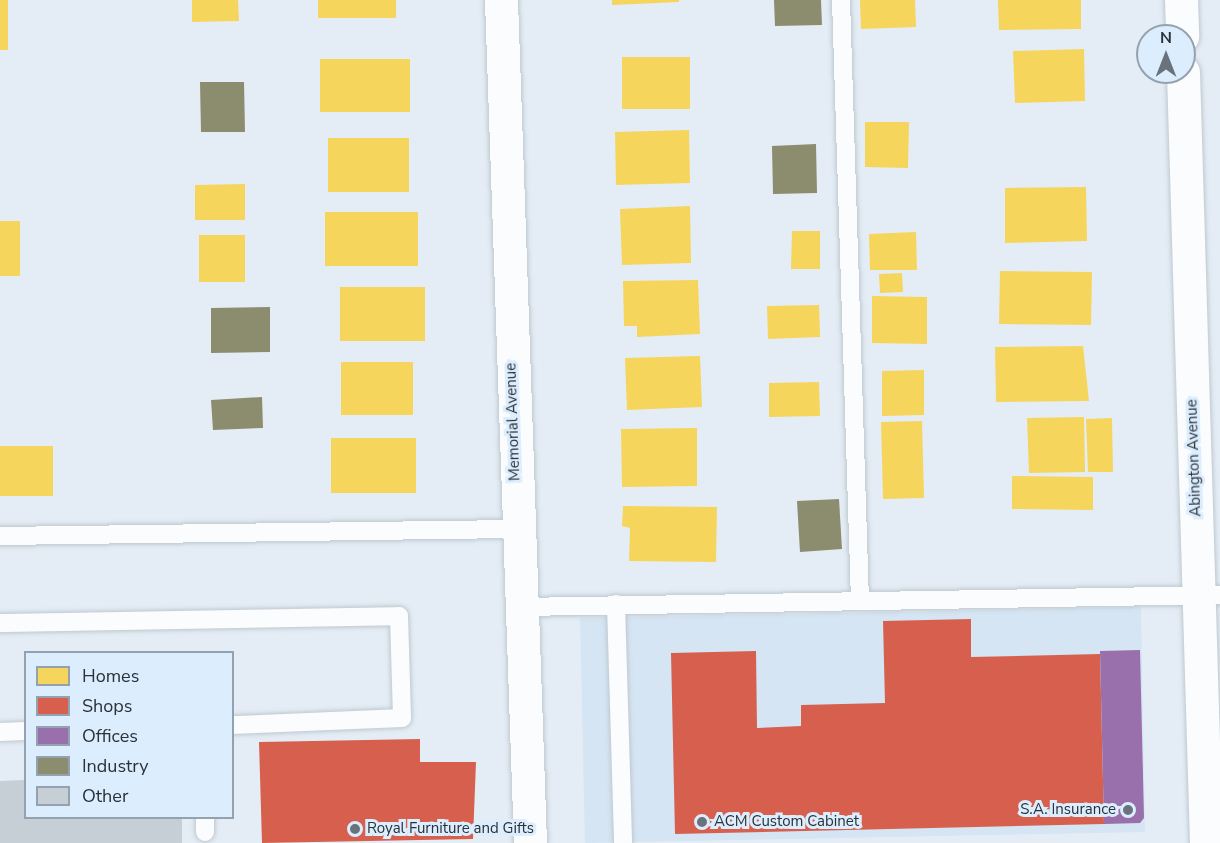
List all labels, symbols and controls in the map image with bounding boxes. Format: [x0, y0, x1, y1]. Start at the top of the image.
north arrow [1136, 24, 1196, 84]
text: N [1160, 27, 1172, 49]
street label: Memorial Avenue [502, 363, 524, 481]
street label: Abington Avenue [1183, 399, 1205, 517]
legend [24, 651, 234, 819]
text: Homes [82, 664, 139, 688]
text: Shops [82, 694, 132, 718]
text: Offices [82, 724, 138, 748]
text: Industry [82, 754, 149, 778]
text: Other [82, 784, 128, 808]
place label: S.A. Insurance [1020, 801, 1116, 819]
marker: S.A. Insurance [1121, 803, 1135, 817]
place label: ACM Custom Cabinet [714, 813, 859, 831]
marker: ACM Custom Cabinet [695, 815, 709, 829]
place label: Royal Furniture and Gifts [367, 820, 534, 838]
marker: Royal Furniture and Gifts [348, 822, 362, 836]

